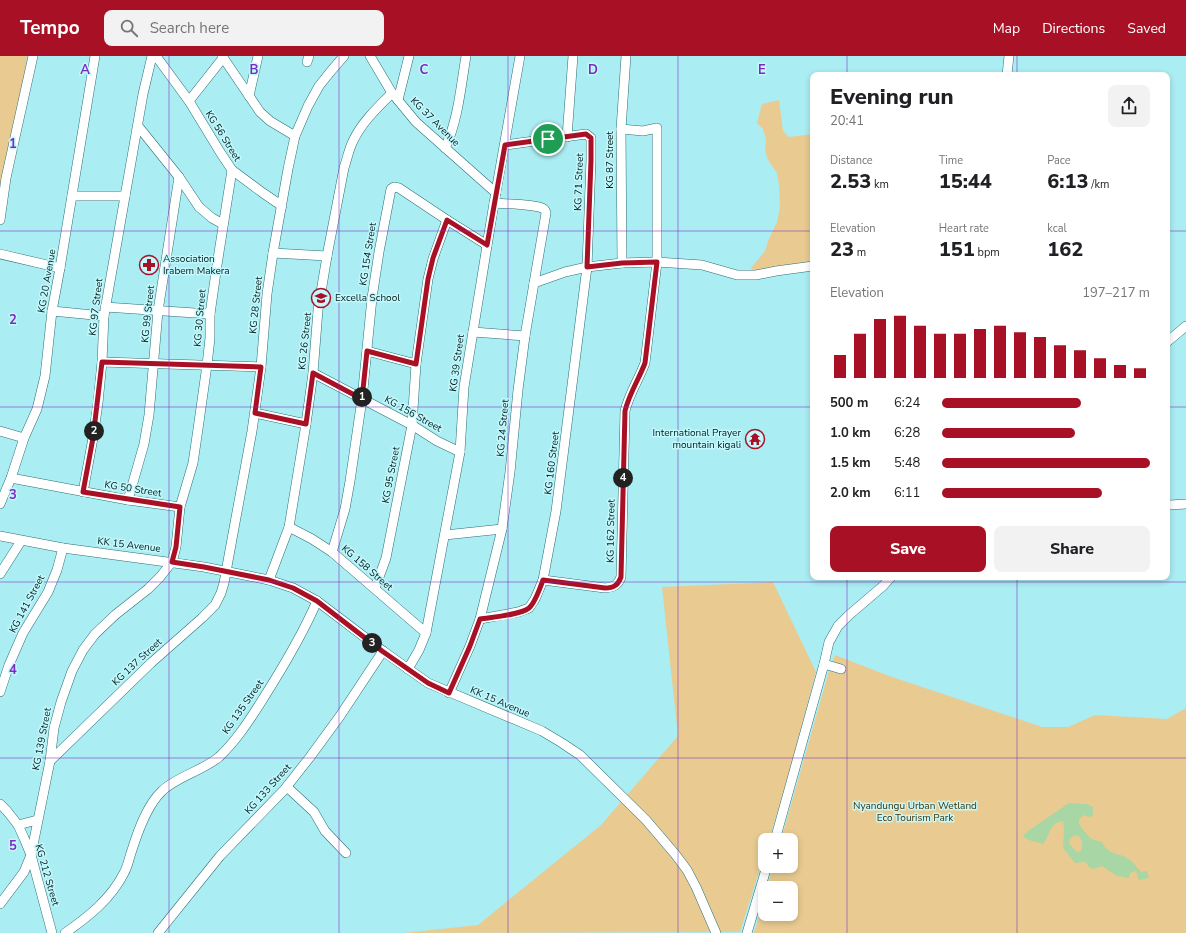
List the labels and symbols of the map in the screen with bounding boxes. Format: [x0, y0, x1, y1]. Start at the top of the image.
text: A [80, 61, 90, 79]
text: B [250, 61, 259, 79]
text: C [420, 61, 429, 79]
text: D [588, 61, 598, 79]
text: E [758, 61, 766, 79]
street label: KG 37 Avenue [407, 94, 463, 150]
street label: KG 56 Street [202, 108, 244, 165]
pin [531, 122, 565, 156]
street label: KG 87 Street [603, 131, 617, 189]
text: 1 [9, 135, 17, 153]
street label: KG 71 Street [571, 152, 587, 211]
street label: KG 154 Street [356, 221, 380, 287]
street label: KG 20 Avenue [35, 248, 59, 314]
place label: Association Irabem Makera [163, 252, 230, 278]
pharmacy icon: Association Irabem Makera [138, 254, 160, 276]
street label: KG 28 Street [246, 275, 266, 334]
street label: KG 97 Street [86, 277, 107, 336]
street label: KG 99 Street [138, 284, 158, 343]
school or university icon: Excella School [310, 287, 332, 309]
street label: KG 30 Street [191, 288, 210, 347]
place label: Excella School [335, 291, 400, 305]
text: 2 [9, 311, 17, 329]
street label: KG 26 Street [295, 311, 315, 370]
street label: KG 39 Street [446, 333, 468, 393]
pin: 1 [352, 387, 372, 407]
street label: KG 156 Street [382, 392, 445, 436]
street label: KG 24 Street [494, 398, 513, 457]
pin: 2 [84, 421, 104, 441]
place label: International Prayer mountain kigali [653, 426, 741, 452]
temple icon: International Prayer mountain kigali [744, 428, 766, 450]
street label: KG 160 Street [541, 430, 563, 495]
street label: KG 95 Street [379, 445, 403, 505]
pin: 4 [613, 468, 633, 488]
street label: KG 50 Street [103, 478, 163, 500]
text: 3 [9, 486, 17, 504]
street label: KG 162 Street [603, 499, 619, 563]
street label: KK 15 Avenue [97, 534, 161, 556]
street label: KG 158 Street [338, 542, 396, 594]
street label: KG 141 Street [6, 572, 48, 635]
pin: 3 [362, 633, 382, 653]
street label: KG 137 Street [109, 635, 165, 689]
text: 4 [9, 661, 17, 679]
street label: KG 135 Street [219, 677, 267, 737]
street label: KK 15 Avenue [468, 683, 532, 721]
street label: KG 139 Street [29, 706, 55, 772]
street label: KG 133 Street [242, 760, 295, 817]
park label: Nyandungu Urban Wetland Eco Tourism Park [853, 799, 977, 825]
text: 5 [9, 837, 17, 855]
street label: KG 212 Street [31, 842, 63, 908]

